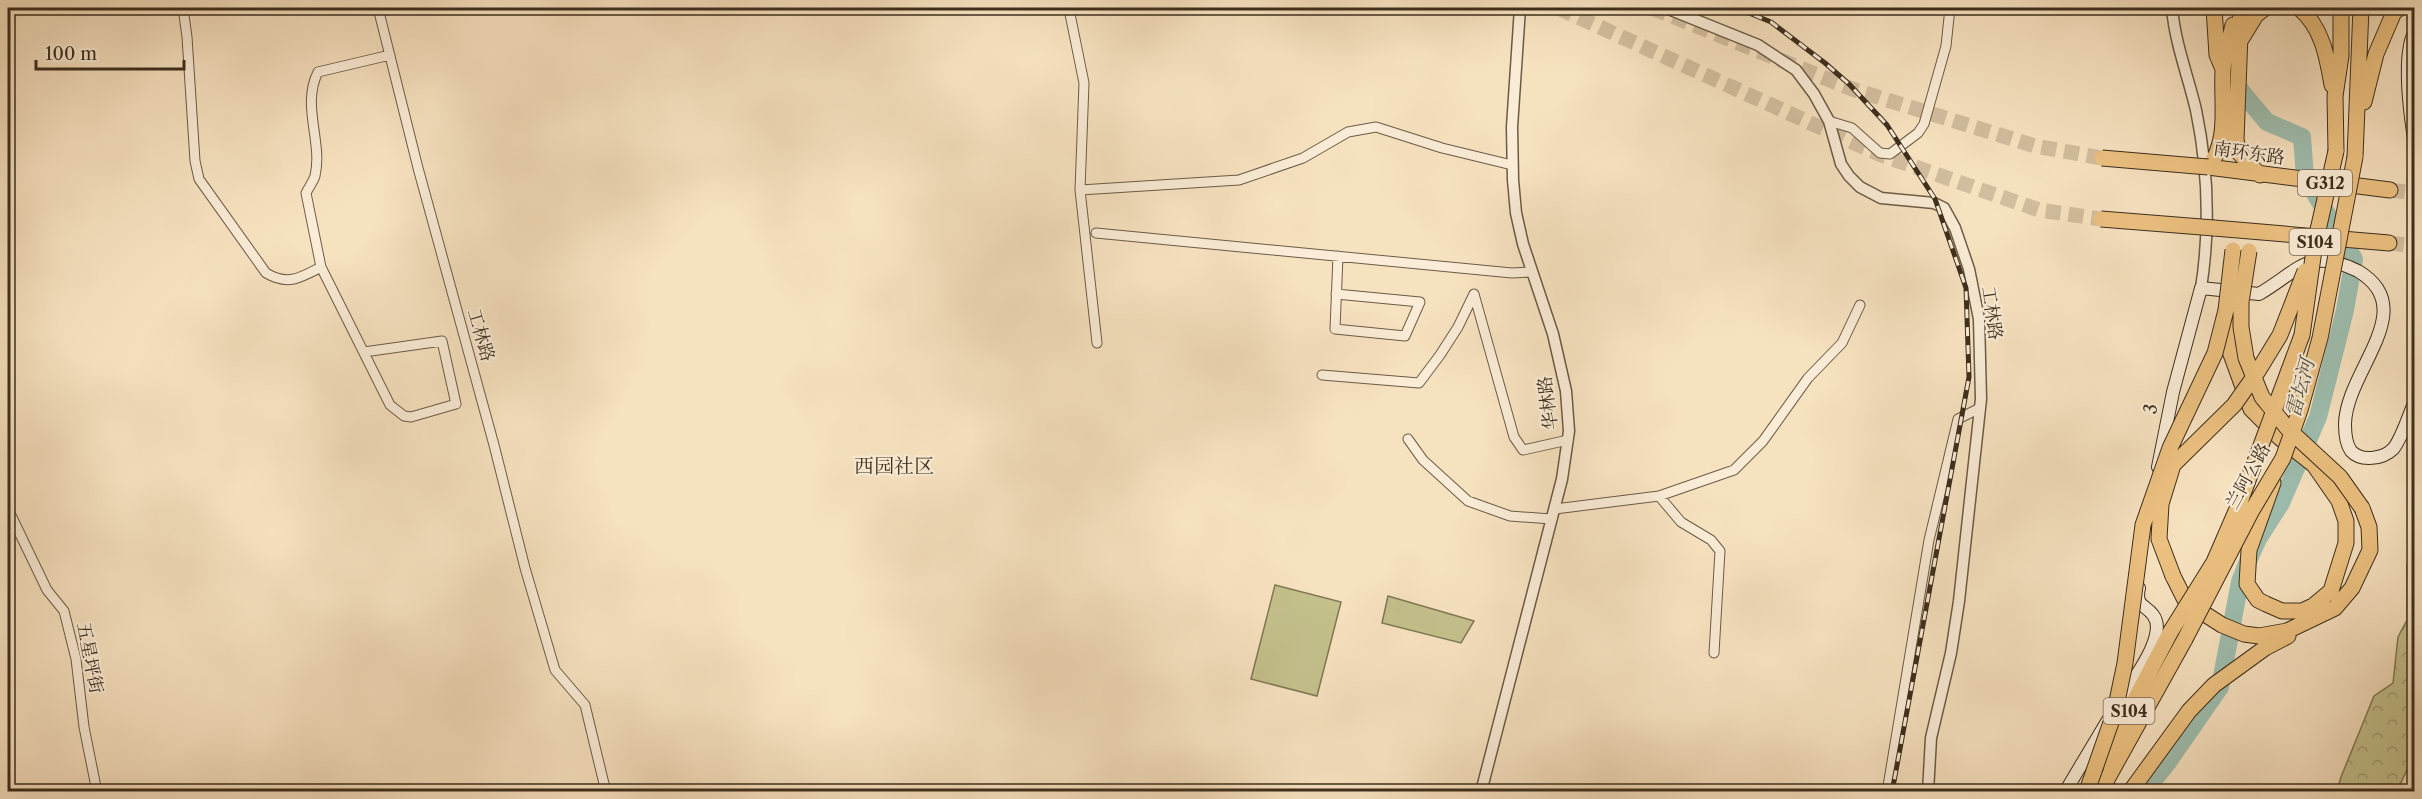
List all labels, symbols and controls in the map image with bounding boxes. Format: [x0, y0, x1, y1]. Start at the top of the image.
scale bar [36, 33, 184, 71]
text: 100 m [45, 43, 97, 65]
street label: 南环东路 [2212, 137, 2286, 169]
road number: G312 [2298, 170, 2352, 196]
road number: S104 [2290, 229, 2340, 255]
street label: 工林路 [1977, 285, 2007, 341]
street label: 工林路 [463, 306, 499, 364]
water label: 雷坛河 [2281, 353, 2320, 420]
street label: 华林路 [1534, 375, 1562, 431]
street label: 3 [2139, 402, 2163, 416]
street label: 兰阿公路 [2221, 439, 2275, 513]
district label: 西园社区 [854, 454, 934, 478]
street label: 五星坪街 [72, 621, 108, 695]
road number: S104 [2104, 698, 2154, 724]

